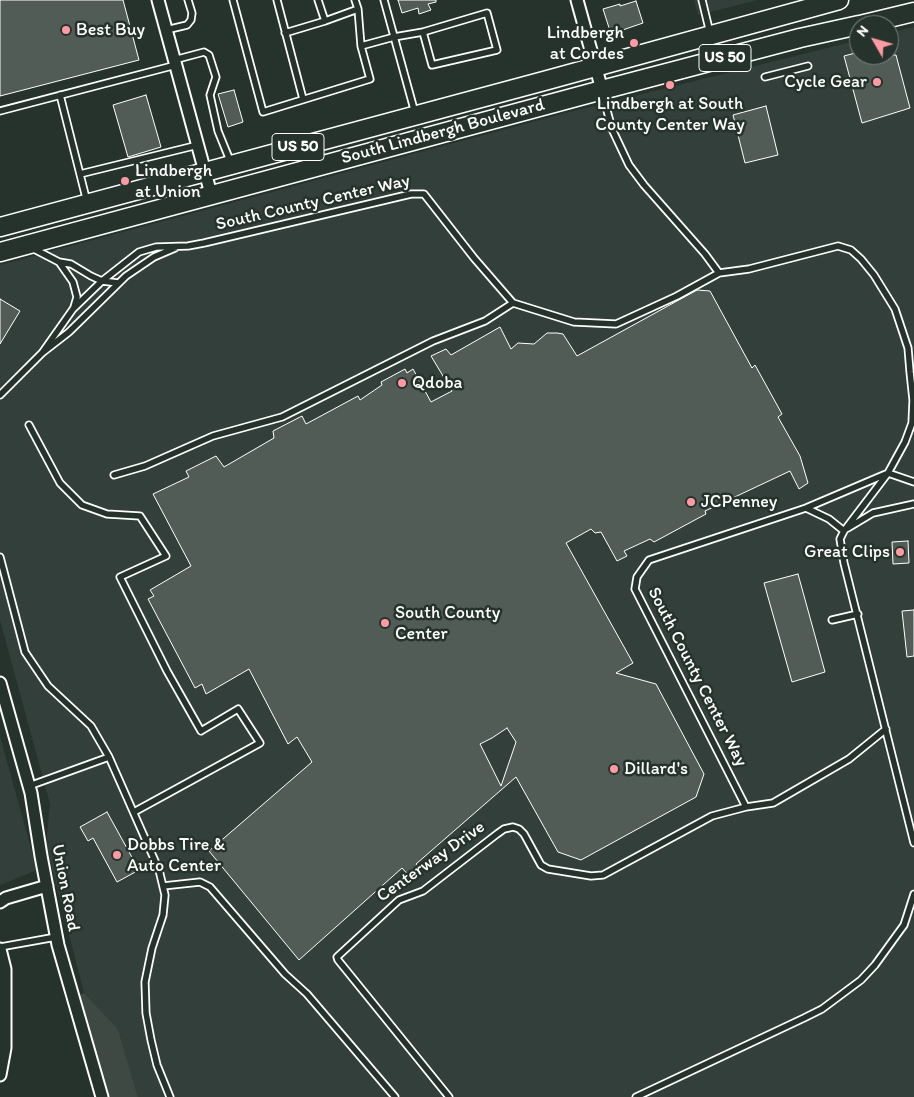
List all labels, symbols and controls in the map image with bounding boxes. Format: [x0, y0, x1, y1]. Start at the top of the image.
north arrow [849, 15, 899, 65]
place label: Best Buy [76, 19, 145, 41]
place label: Lindbergh at Cordes [547, 22, 624, 64]
text: N [853, 22, 872, 40]
marker: Best Buy [60, 24, 72, 36]
marker: Lindbergh at Cordes [628, 37, 640, 49]
road number: US 50 [699, 44, 751, 72]
place label: Cycle Gear [784, 71, 867, 93]
marker: Cycle Gear [871, 76, 883, 88]
marker: Lindbergh at South County Center Way [664, 79, 676, 91]
place label: Lindbergh at South County Center Way [595, 93, 745, 136]
street label: South Lindbergh Boulevard [339, 94, 547, 170]
road number: US 50 [272, 134, 324, 160]
place label: Lindbergh at Union [135, 160, 212, 202]
street label: South County Center Way [214, 170, 412, 236]
marker: Lindbergh at Union [119, 175, 131, 187]
place label: Qdoba [412, 372, 462, 394]
marker: Qdoba [396, 377, 408, 389]
place label: JCPenney [701, 491, 777, 513]
marker: JCPenney [685, 496, 697, 508]
place label: Great Clips [804, 541, 890, 563]
marker: Great Clips [894, 546, 906, 558]
street label: South County Center Way [642, 584, 752, 770]
place label: South County Center [395, 602, 500, 644]
marker: South County Center [379, 617, 391, 629]
place label: Dillard's [624, 758, 688, 780]
marker: Dillard's [608, 763, 620, 775]
street label: Centerway Drive [373, 817, 489, 907]
place label: Dobbs Tire & Auto Center [127, 834, 225, 876]
street label: Union Road [46, 843, 84, 933]
marker: Dobbs Tire & Auto Center [111, 849, 123, 861]

